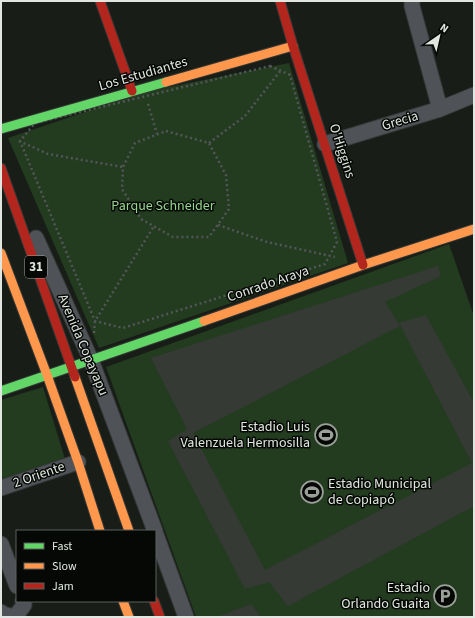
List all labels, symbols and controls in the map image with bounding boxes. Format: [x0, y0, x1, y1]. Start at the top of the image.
north arrow [419, 16, 459, 56]
text: N [437, 20, 452, 36]
street label: Los Estudiantes [96, 52, 190, 96]
street label: Grecia [379, 106, 421, 136]
street label: O'Higgins [324, 121, 360, 181]
park label: Parque Schneider [111, 196, 215, 216]
road number: 31 [25, 256, 47, 278]
street label: Conrado Araya [224, 261, 312, 307]
street label: Avenida Copayapu [53, 291, 113, 399]
place label: Estadio Luis Valenzuela Hermosilla [180, 417, 310, 453]
sports icon: Estadio Luis Valenzuela Hermosilla [313, 422, 339, 448]
street label: 2 Oriente [10, 457, 68, 493]
place label: Estadio Municipal de Copiapó [328, 474, 431, 510]
sports icon: Estadio Municipal de Copiapó [299, 479, 325, 505]
legend [16, 530, 156, 602]
text: Fast [52, 538, 72, 555]
text: Slow [52, 558, 77, 575]
text: Jam [52, 578, 74, 595]
place label: Estadio Orlando Guaita [341, 578, 430, 614]
parking icon: Estadio Orlando Guaita [432, 583, 458, 609]

